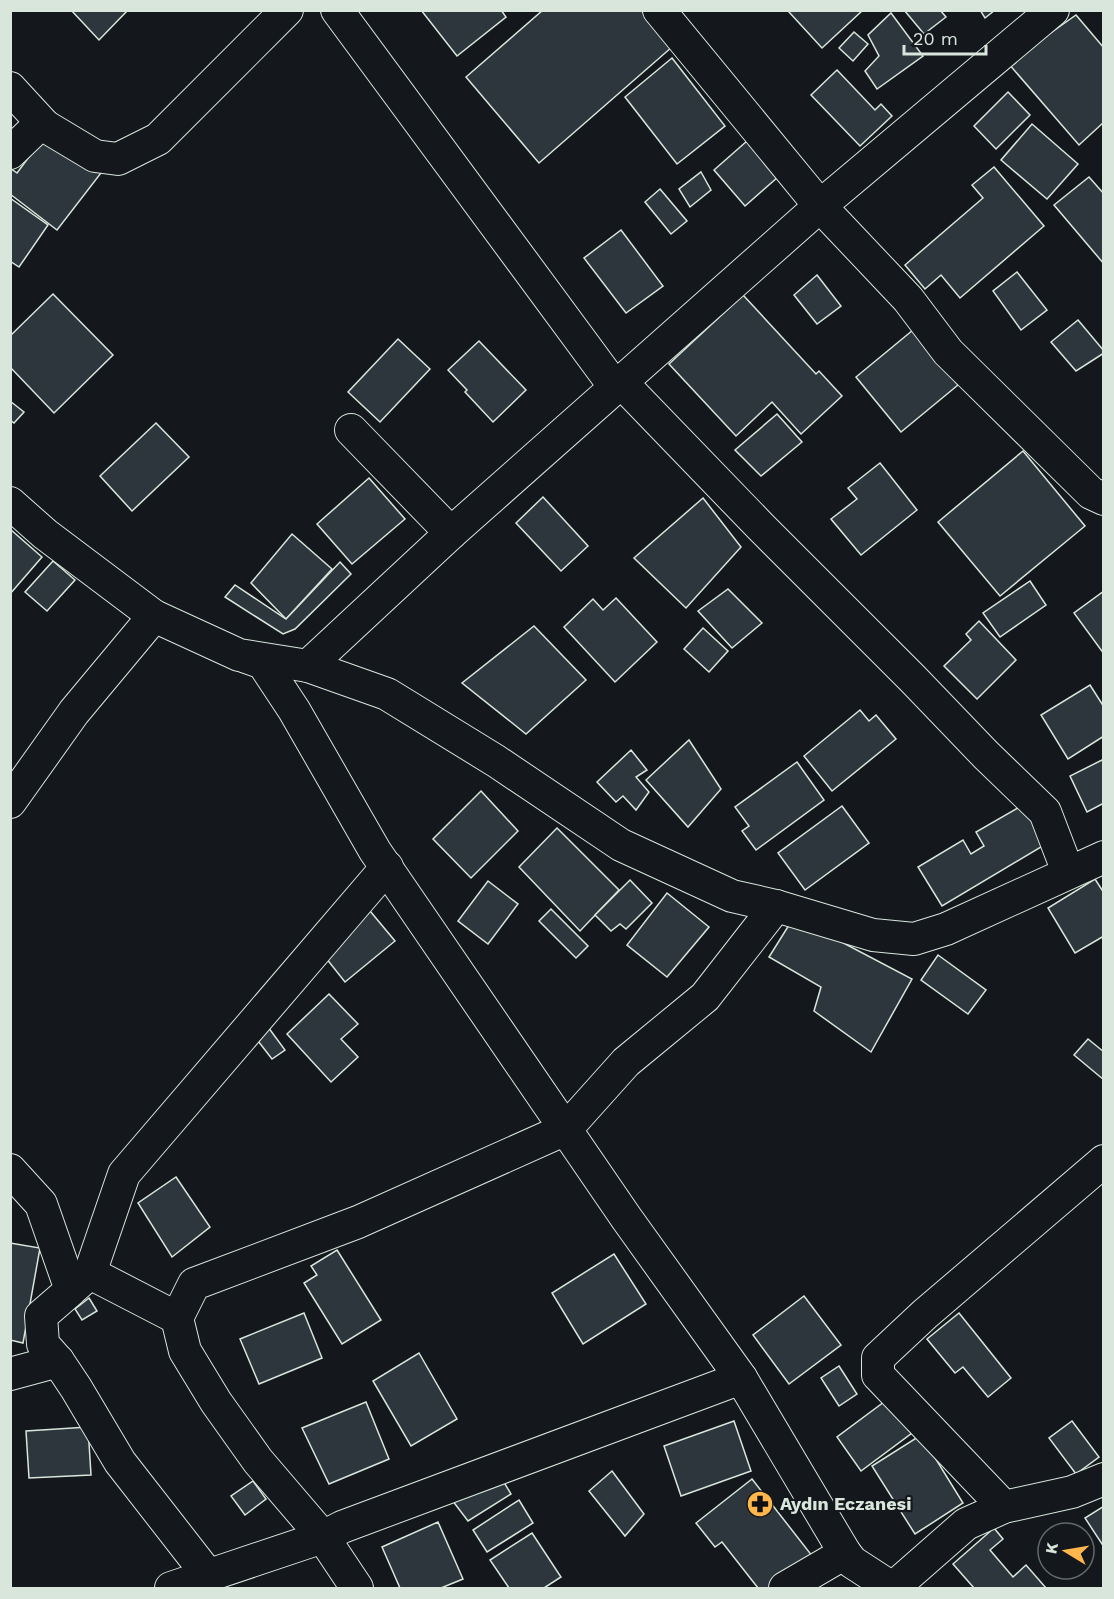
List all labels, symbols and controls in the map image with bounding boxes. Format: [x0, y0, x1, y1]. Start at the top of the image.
scale bar [904, 18, 986, 56]
text: 20 m [913, 28, 958, 49]
pharmacy icon: Aydın Eczanesi [745, 1489, 775, 1519]
place label: Aydın Eczanesi [780, 1493, 911, 1514]
north arrow [1036, 1521, 1096, 1581]
text: K [1041, 1541, 1062, 1555]

